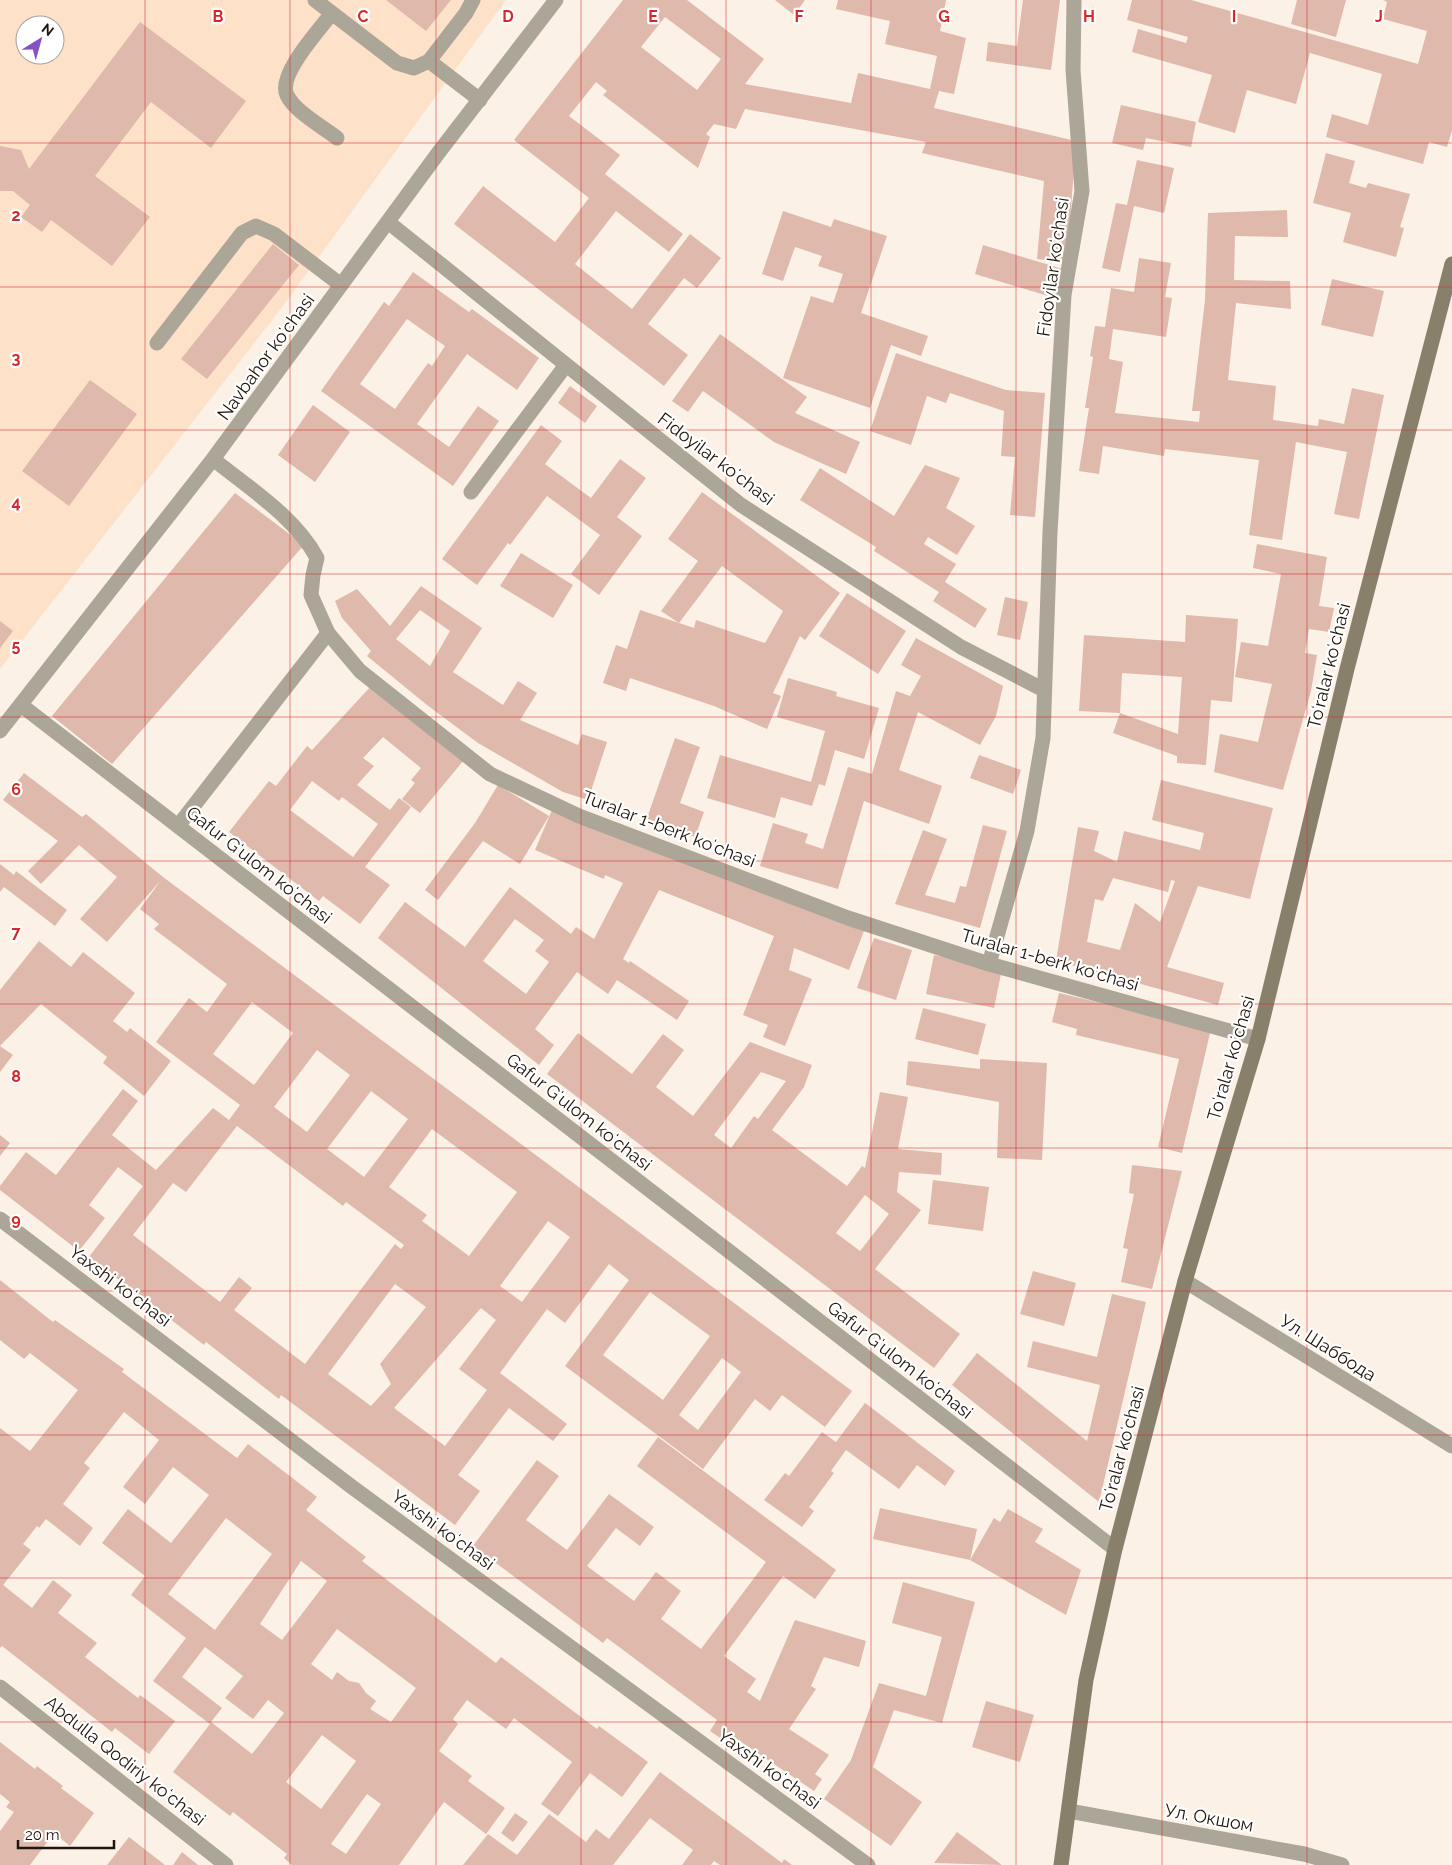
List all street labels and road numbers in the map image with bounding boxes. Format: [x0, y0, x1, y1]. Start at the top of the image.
street label: Fidoyilar koʻchasi [1032, 196, 1073, 338]
street label: Navbahor koʻchasi [213, 290, 318, 424]
street label: Fidoyilar koʻchasi [654, 408, 779, 509]
street label: Toʻralar koʻchasi [1303, 601, 1354, 731]
street label: Turalar 1-berk koʻchasi [580, 786, 759, 871]
street label: Gafur Gʻulom koʻchasi [183, 801, 336, 928]
street label: Turalar 1-berk koʻchasi [959, 924, 1141, 995]
street label: Toʻralar koʻchasi [1203, 993, 1258, 1123]
street label: Gafur Gʻulom koʻchasi [503, 1048, 656, 1175]
street label: Yaxshi koʻchasi [65, 1240, 175, 1331]
street label: Gafur Gʻulom koʻchasi [824, 1296, 977, 1423]
street label: Ул. Шаббода [1276, 1310, 1380, 1385]
street label: Toʻralar koʻchasi [1095, 1384, 1148, 1514]
street label: Yaxshi koʻchasi [388, 1485, 499, 1574]
street label: Abdulla Qodiriy koʻchasi [41, 1691, 210, 1830]
street label: Yaxshi koʻchasi [714, 1724, 825, 1813]
street label: Ул. Окшом [1163, 1799, 1255, 1836]

